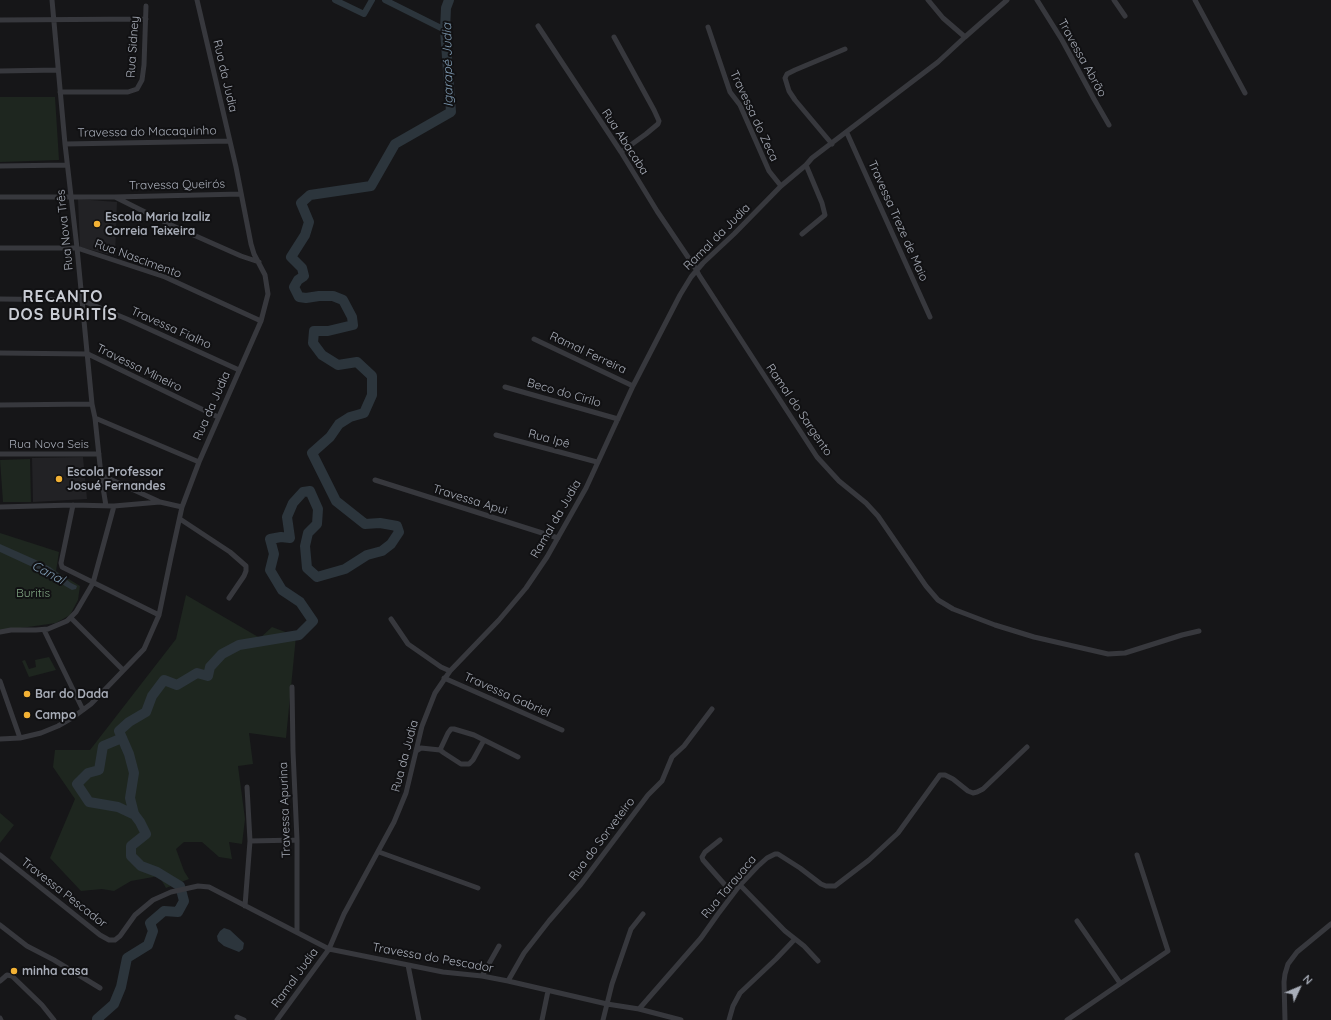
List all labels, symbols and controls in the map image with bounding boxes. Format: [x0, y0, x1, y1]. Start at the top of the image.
street label: Rua Sidney [124, 15, 142, 79]
street label: Travessa Abrão [1055, 16, 1109, 100]
water label: Igarapé Judia [439, 23, 457, 107]
street label: Rua da Judia [210, 38, 240, 114]
street label: Travessa do Zeca [727, 68, 781, 164]
street label: Rua Abacaba [598, 106, 652, 178]
street label: Travessa do Macaquinho [77, 124, 217, 140]
street label: Travessa Treze de Maio [865, 158, 931, 284]
street label: Travessa Queirós [129, 177, 225, 193]
street label: Rua Nova Três [54, 189, 76, 271]
street label: Ramal da Judia [681, 201, 753, 273]
place label: Escola Maria Izaliz Correia Teixeira [105, 210, 210, 238]
marker: Escola Maria Izaliz Correia Teixeira [92, 219, 102, 229]
street label: Rua Nascimento [92, 237, 184, 281]
district label: RECANTO DOS BURITÍS [8, 287, 118, 325]
street label: Travessa Fialho [129, 304, 213, 352]
street label: Ramal Ferreira [547, 329, 629, 377]
street label: Travessa Mineiro [94, 341, 184, 395]
street label: Ramal do Sargento [763, 361, 835, 459]
street label: Rua da Judia [190, 369, 234, 443]
street label: Beco do Cirilo [525, 376, 603, 410]
street label: Rua Ipê [527, 427, 571, 451]
street label: Rua Nova Seis [9, 437, 89, 451]
place label: Escola Professor Josué Fernandes [67, 465, 165, 493]
marker: Escola Professor Josué Fernandes [54, 474, 64, 484]
street label: Ramal da Judia [528, 477, 584, 561]
street label: Travessa Apui [431, 482, 509, 518]
water label: Canal [29, 558, 67, 588]
park label: Buritis [16, 586, 50, 600]
street label: Travessa Gabriel [462, 670, 552, 720]
place label: Bar do Dada [35, 687, 109, 701]
marker: Bar do Dada [22, 689, 32, 699]
place label: Campo [35, 708, 76, 722]
marker: Campo [22, 710, 32, 720]
street label: Rua da Judia [388, 718, 422, 794]
street label: Travessa Apurina [276, 762, 294, 858]
street label: Rua do Sorveteiro [566, 795, 638, 883]
street label: Rua Tarauaca [698, 853, 760, 921]
street label: Travessa Pescador [18, 855, 110, 931]
street label: Travessa do Pescador [371, 940, 495, 976]
street label: Ramal Judia [268, 945, 322, 1011]
place label: minha casa [22, 964, 88, 978]
marker: minha casa [9, 966, 19, 976]
north arrow [1279, 968, 1319, 1008]
text: N [1300, 972, 1315, 987]

